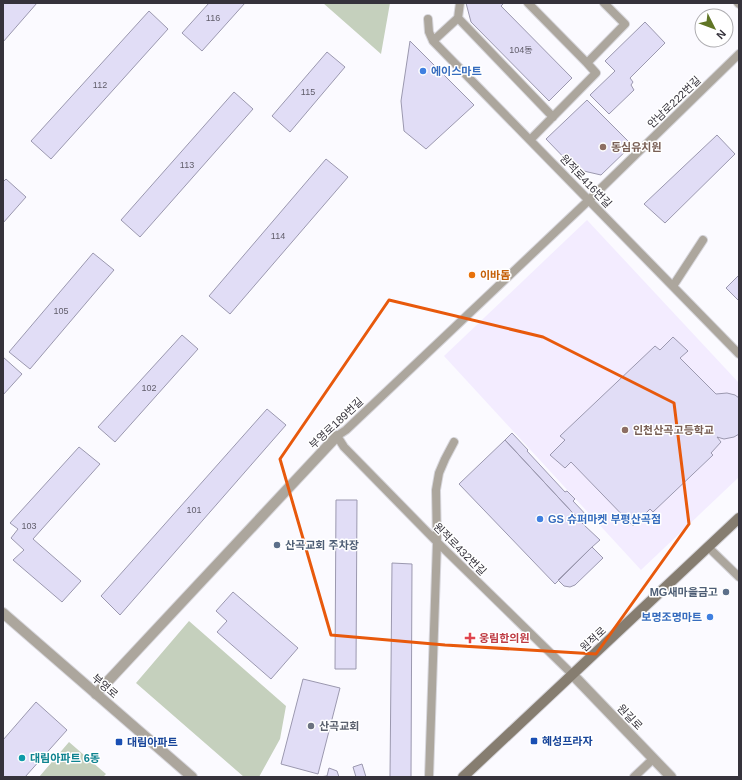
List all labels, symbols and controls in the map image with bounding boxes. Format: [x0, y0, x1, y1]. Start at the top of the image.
north arrow [694, 8, 734, 48]
house number: 116 [206, 13, 220, 23]
text: N [714, 28, 729, 42]
house number: 104동 [509, 45, 533, 55]
place label: 에이스마트 [431, 65, 482, 77]
marker: 에이스마트 [418, 66, 428, 76]
street label: 안남로222번길 [645, 74, 703, 130]
house number: 112 [93, 80, 107, 90]
house number: 115 [301, 87, 315, 97]
place label: 동심유치원 [611, 141, 662, 153]
marker: 동심유치원 [598, 142, 608, 152]
street label: 원적로416번길 [558, 152, 614, 210]
house number: 113 [180, 160, 194, 170]
house number: 114 [271, 231, 285, 241]
place label: 이바돔 [480, 269, 510, 281]
marker: 이바돔 [467, 270, 477, 280]
house number: 105 [53, 306, 69, 316]
house number: 102 [141, 383, 157, 393]
street label: 부영로189번길 [307, 395, 365, 451]
place label: 인천산곡고등학교 [633, 424, 714, 436]
marker: 인천산곡고등학교 [620, 425, 630, 435]
house number: 101 [186, 505, 202, 515]
place label: GS 슈퍼마켓 부평산곡점 [548, 513, 661, 525]
marker: GS 슈퍼마켓 부평산곡점 [535, 514, 545, 524]
street label: 원적로432번길 [431, 520, 489, 578]
house number: 103 [21, 521, 37, 531]
place label: 산곡교회 주차장 [285, 539, 359, 551]
marker: 산곡교회 주차장 [272, 540, 282, 550]
place label: MG새마을금고 [650, 586, 718, 598]
marker: MG새마을금고 [721, 587, 731, 597]
place label: 보명조명마트 [641, 611, 702, 623]
marker: 보명조명마트 [705, 612, 715, 622]
street label: 원적로 [578, 624, 608, 654]
marker: 웅림한의원 [464, 632, 476, 644]
place label: 웅림한의원 [479, 632, 530, 644]
street label: 부영로 [90, 672, 120, 700]
street label: 원길로 [615, 702, 645, 732]
place label: 산곡교회 [319, 720, 359, 732]
marker: 산곡교회 [306, 721, 316, 731]
place label: 혜성프라자 [542, 735, 593, 747]
place label: 대림아파트 [127, 736, 178, 748]
marker: 혜성프라자 [529, 736, 539, 746]
marker: 대림아파트 [114, 737, 124, 747]
place label: 대림아파트 6동 [30, 752, 100, 764]
marker: 대림아파트 6동 [17, 753, 27, 763]

